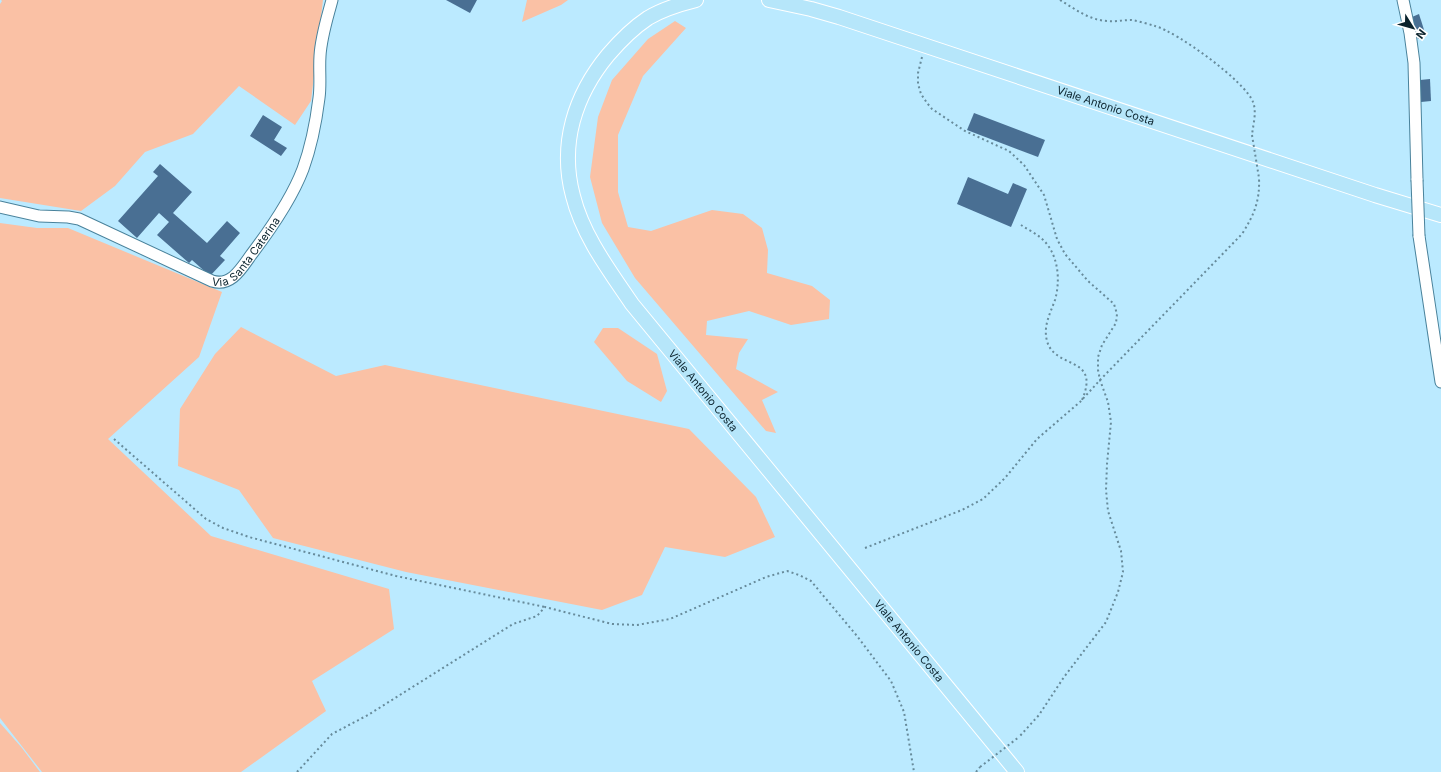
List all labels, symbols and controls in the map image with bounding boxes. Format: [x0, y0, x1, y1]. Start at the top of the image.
north arrow [1393, 8, 1433, 48]
text: N [1413, 26, 1429, 42]
street label: Viale Antonio Costa [1055, 83, 1156, 128]
street label: Via Santa Caterina [211, 214, 283, 289]
street label: Viale Antonio Costa [665, 347, 741, 434]
street label: Viale Antonio Costa [871, 597, 947, 685]

